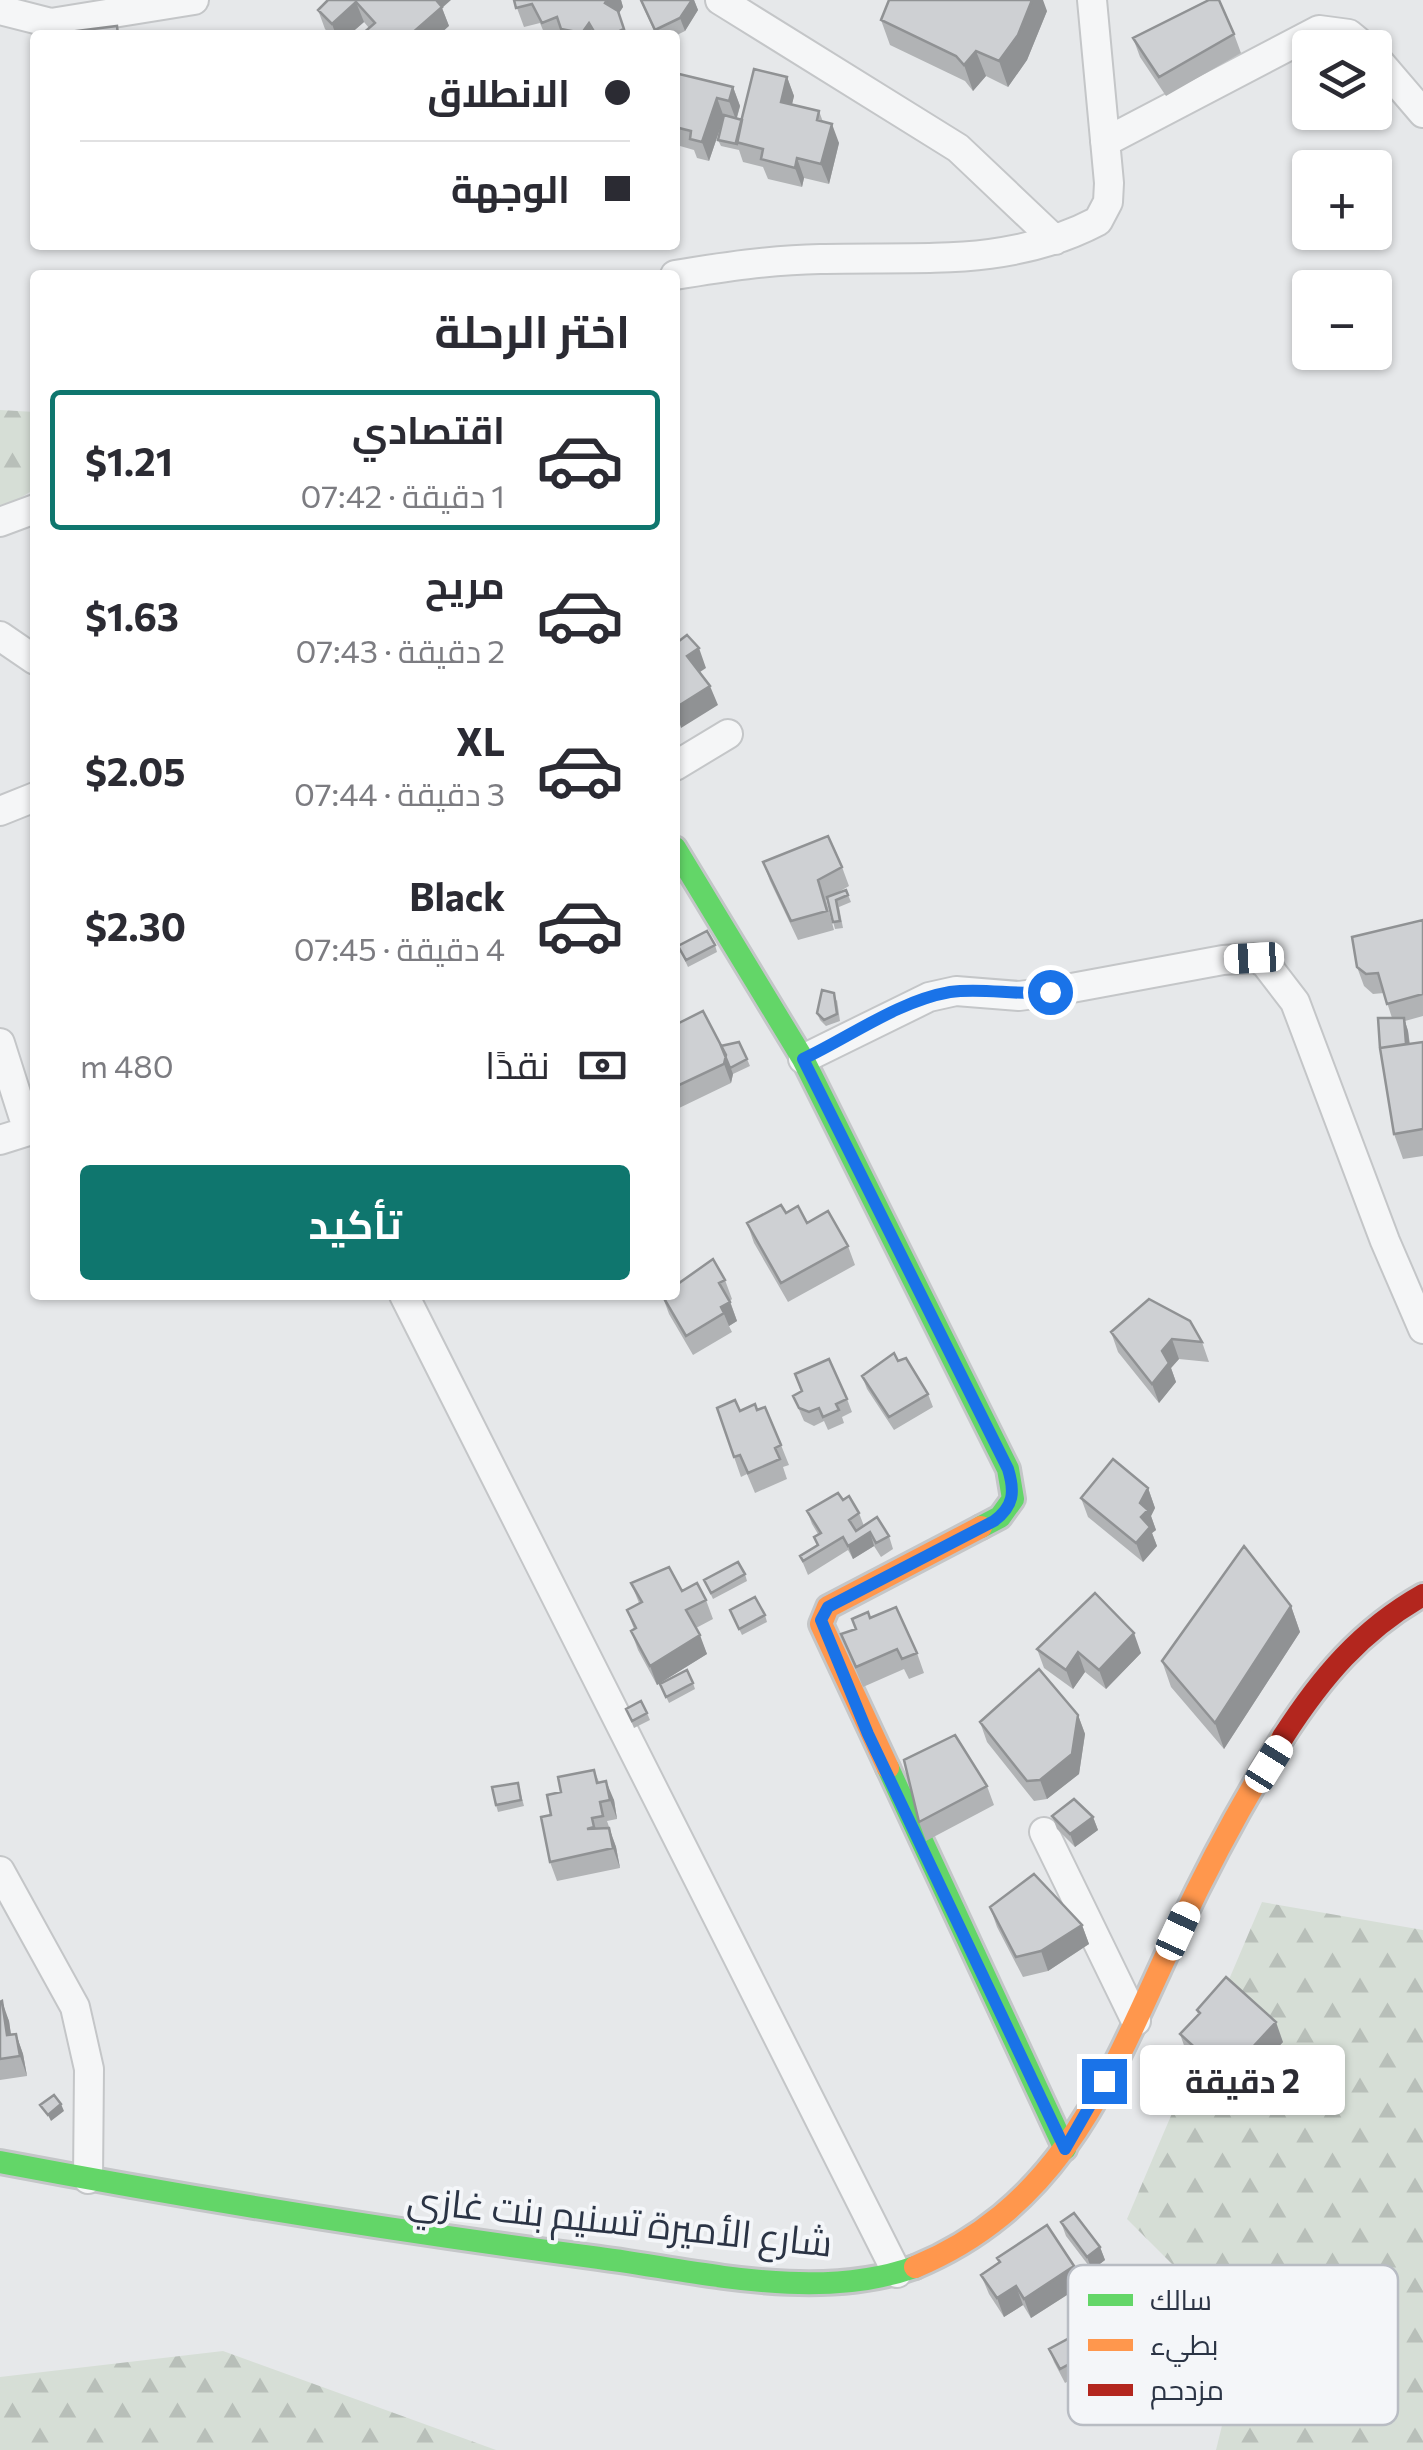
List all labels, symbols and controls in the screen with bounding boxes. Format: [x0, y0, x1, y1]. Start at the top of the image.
map controls [1292, 30, 1392, 370]
button: layers [1292, 30, 1392, 130]
text: الانطلاق [427, 68, 570, 115]
button: + [1292, 150, 1392, 250]
text: الوجهة [451, 164, 570, 211]
button: − [1292, 270, 1392, 370]
text: اختر الرحلة [434, 302, 630, 357]
text: اقتصادي [352, 405, 505, 452]
icon: car [535, 415, 625, 505]
text: $1.21 [85, 437, 173, 484]
text: 1 دقيقة · 07:42 [300, 475, 505, 515]
text: مريح [425, 560, 505, 607]
icon: car [535, 570, 625, 660]
text: $1.63 [85, 592, 179, 639]
text: 2 دقيقة · 07:43 [295, 630, 505, 670]
text: XL [456, 717, 505, 764]
icon: car [535, 725, 625, 815]
text: $2.05 [85, 747, 185, 794]
text: 3 دقيقة · 07:44 [294, 773, 505, 813]
text: Black [409, 872, 505, 919]
icon: car [535, 880, 625, 970]
text: $2.30 [85, 902, 186, 949]
text: 4 دقيقة · 07:45 [294, 928, 505, 968]
car [1223, 941, 1285, 975]
route start [1028, 970, 1073, 1015]
icon: cash [575, 1038, 630, 1093]
text: نقدًا [485, 1040, 550, 1087]
text: 480 m [80, 1045, 174, 1085]
button: تأكيد [80, 1165, 630, 1280]
car [1240, 1731, 1298, 1797]
car [1152, 1897, 1204, 1965]
callout: 2 دقيقة [1139, 2046, 1344, 2116]
route end [1082, 2059, 1127, 2104]
text: 2 دقيقة [1185, 2060, 1300, 2100]
street label: شارع الأميرة تسنيم بنت غازي [404, 2173, 835, 2273]
legend [1068, 2265, 1398, 2425]
text: سالك [1150, 2282, 1212, 2316]
text: بطيء [1150, 2327, 1218, 2367]
text: مزدحم [1150, 2372, 1224, 2410]

